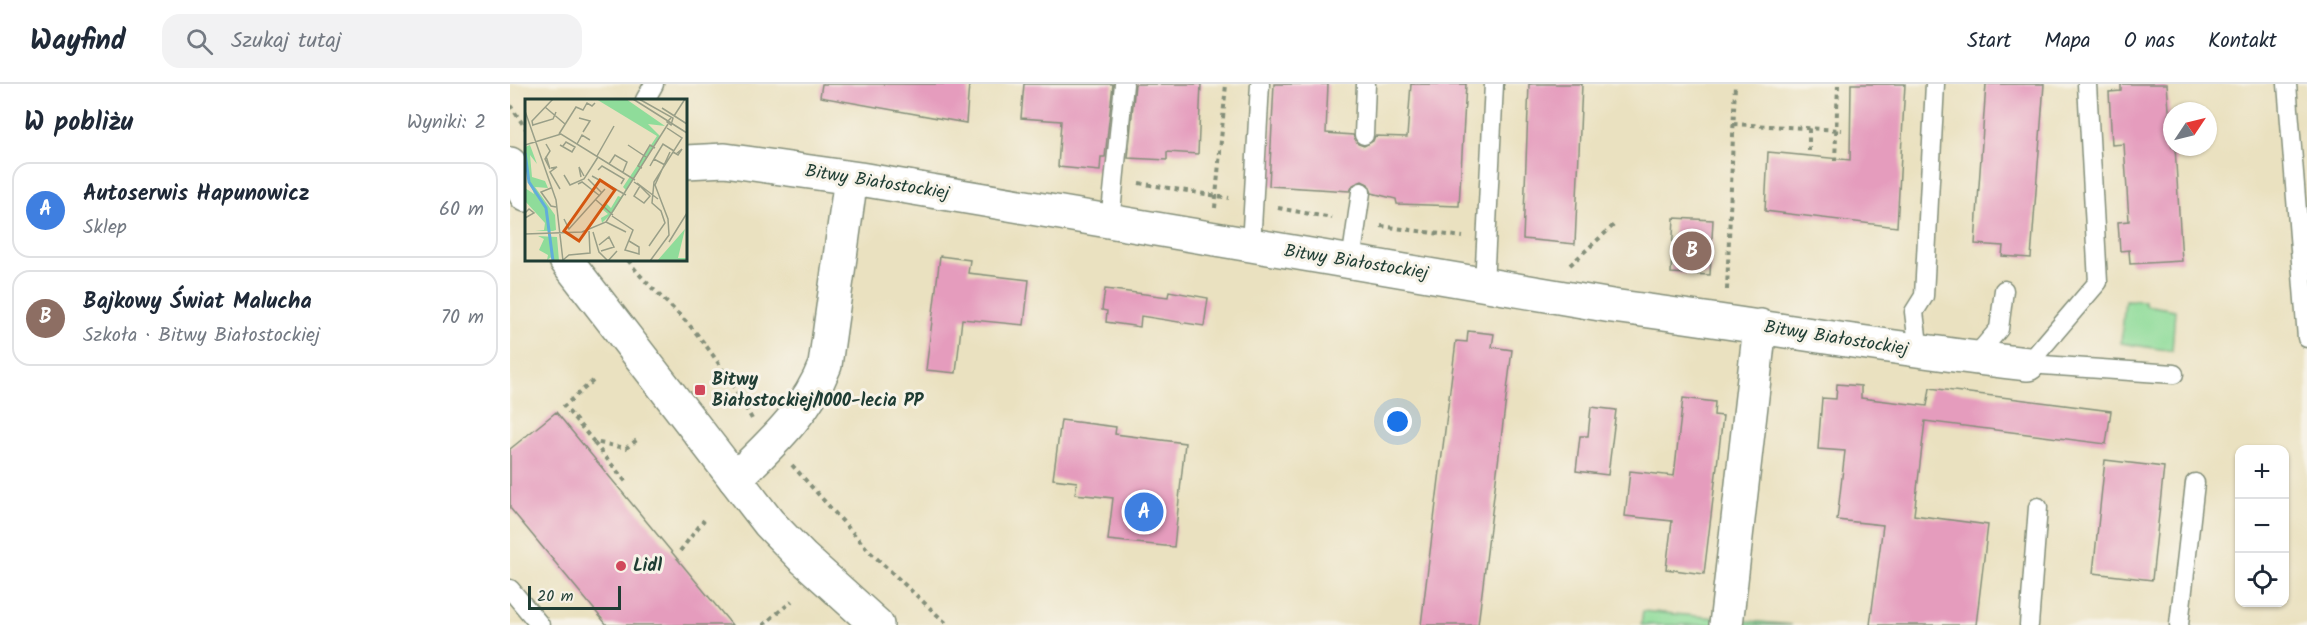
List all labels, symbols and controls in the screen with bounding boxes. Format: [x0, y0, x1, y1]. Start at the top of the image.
search box [162, 14, 582, 68]
text: Wayfind [30, 19, 126, 64]
text: Szukaj tutaj [231, 24, 341, 59]
icon: search [183, 25, 216, 58]
text: Start [1967, 25, 2011, 58]
text: Mapa [2044, 25, 2091, 58]
text: O nas [2124, 25, 2175, 58]
text: Kontakt [2208, 25, 2277, 58]
inset map [525, 99, 687, 261]
text: W pobliżu [24, 102, 133, 144]
north arrow [2163, 102, 2217, 156]
text: Wyniki: 2 [407, 107, 486, 139]
street label: Bitwy Białostockiej [803, 157, 953, 209]
text: Autoserwis Hapunowicz [83, 177, 310, 212]
text: A [39, 194, 52, 226]
text: 60 m [439, 194, 484, 226]
text: Sklep [83, 212, 126, 244]
pin: B [1672, 228, 1712, 274]
street label: Bitwy Białostockiej [1282, 237, 1432, 289]
text: Bajkowy Świat Malucha [83, 285, 312, 320]
text: B [39, 302, 52, 334]
text: 70 m [441, 302, 484, 334]
street label: Bitwy Białostockiej [1762, 313, 1912, 365]
text: Szkoła · Bitwy Białostockiej [83, 320, 320, 352]
place label: Bitwy Białostockiej/1000-lecia PP [712, 366, 925, 416]
marker: Bitwy Białostockiej/1000-lecia PP [693, 383, 707, 397]
your location [1383, 407, 1412, 436]
map controls [2235, 445, 2289, 607]
button: + [2235, 445, 2289, 499]
pin: A [1124, 490, 1164, 534]
button: − [2235, 499, 2289, 553]
place label: Lidl [633, 552, 662, 581]
button: locate [2235, 553, 2289, 607]
marker: Lidl [614, 559, 628, 573]
scale bar [528, 583, 621, 610]
text: 20 m [537, 584, 573, 609]

